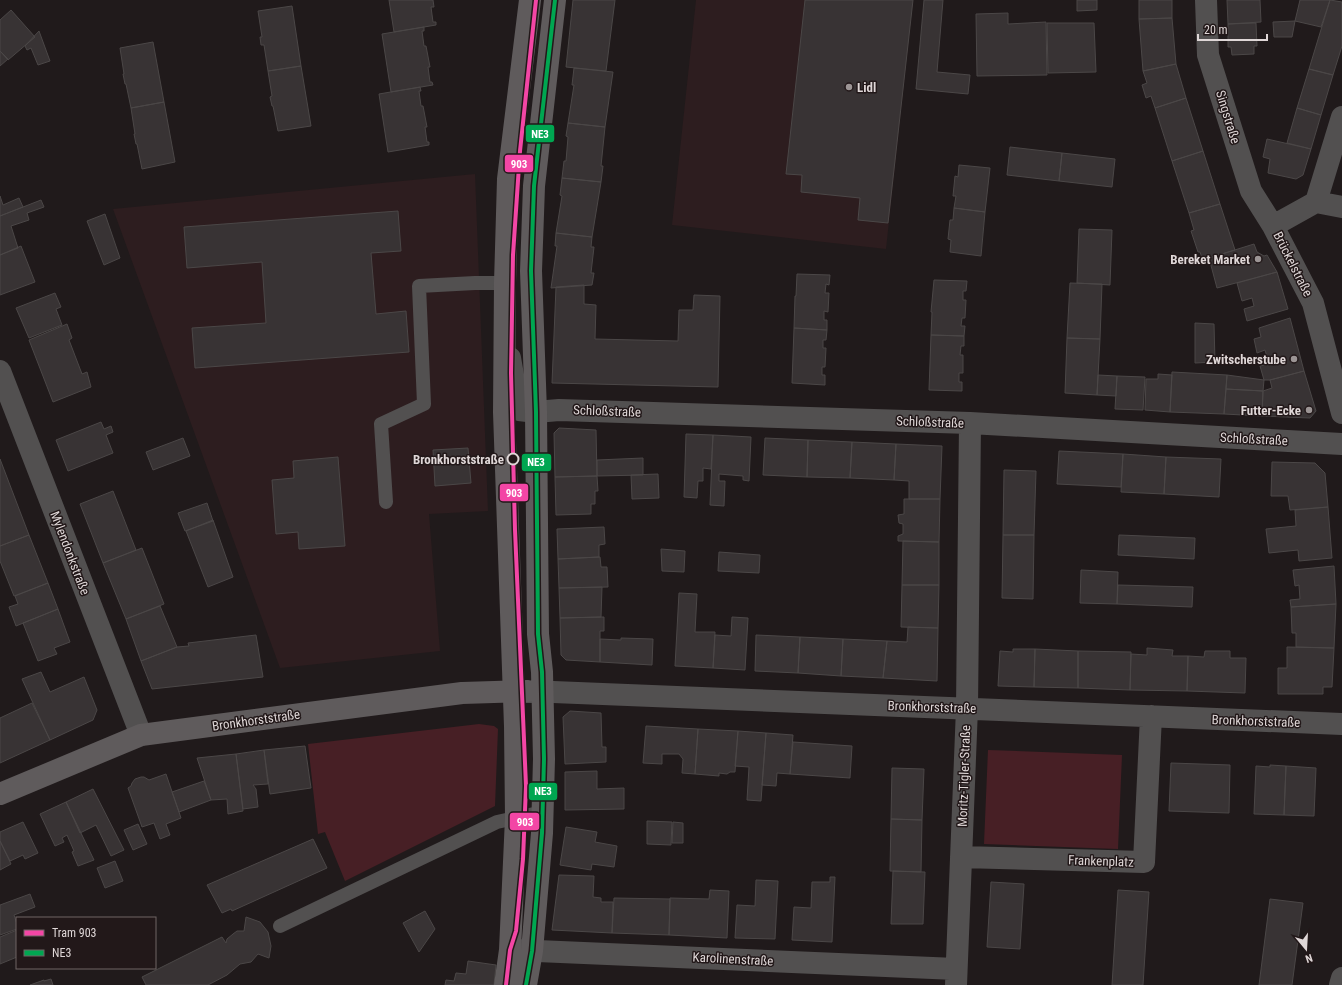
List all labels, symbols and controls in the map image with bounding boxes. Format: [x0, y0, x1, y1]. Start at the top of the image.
scale bar [1198, 16, 1267, 42]
text: 20 m [1204, 23, 1228, 37]
place label: Lidl [857, 80, 876, 95]
marker: Lidl [844, 82, 854, 92]
street label: Singstraße [1213, 88, 1243, 146]
line badge: NE3 [525, 124, 555, 143]
text: NE3 [531, 128, 549, 141]
line badge: 903 [504, 154, 534, 173]
text: 903 [511, 158, 528, 171]
street label: Brückelstraße [1270, 229, 1316, 299]
place label: Bereket Market [1170, 252, 1250, 267]
marker: Bereket Market [1253, 254, 1263, 264]
place label: Zwitscherstube [1206, 352, 1286, 367]
marker: Zwitscherstube [1289, 354, 1299, 364]
street label: Schloßstraße [573, 402, 641, 420]
place label: Futter-Ecke [1241, 403, 1301, 418]
marker: Futter-Ecke [1304, 405, 1314, 415]
street label: Schloßstraße [896, 413, 964, 431]
street label: Schloßstraße [1220, 430, 1288, 448]
place label: Bronkhorststraße [413, 452, 504, 467]
marker: Bronkhorststraße [506, 452, 520, 466]
line badge: NE3 [521, 453, 552, 472]
text: NE3 [527, 456, 545, 469]
line badge: 903 [499, 483, 529, 502]
text: 903 [506, 487, 523, 500]
street label: Mylendonkstraße [47, 509, 93, 597]
street label: Bronkhorststraße [887, 698, 977, 716]
street label: Bronkhorststraße [211, 706, 301, 734]
street label: Bronkhorststraße [1211, 712, 1301, 730]
street label: Moritz-Tigler-Straße [955, 725, 973, 827]
line badge: NE3 [528, 782, 558, 801]
text: NE3 [534, 785, 552, 798]
line badge: 903 [509, 812, 540, 831]
text: 903 [517, 816, 534, 829]
street label: Frankenplatz [1068, 852, 1134, 870]
legend [16, 917, 156, 969]
text: Tram 903 [52, 926, 97, 940]
north arrow [1286, 929, 1326, 969]
text: NE3 [52, 946, 71, 960]
street label: Karolinenstraße [692, 949, 774, 969]
text: N [1303, 951, 1314, 965]

